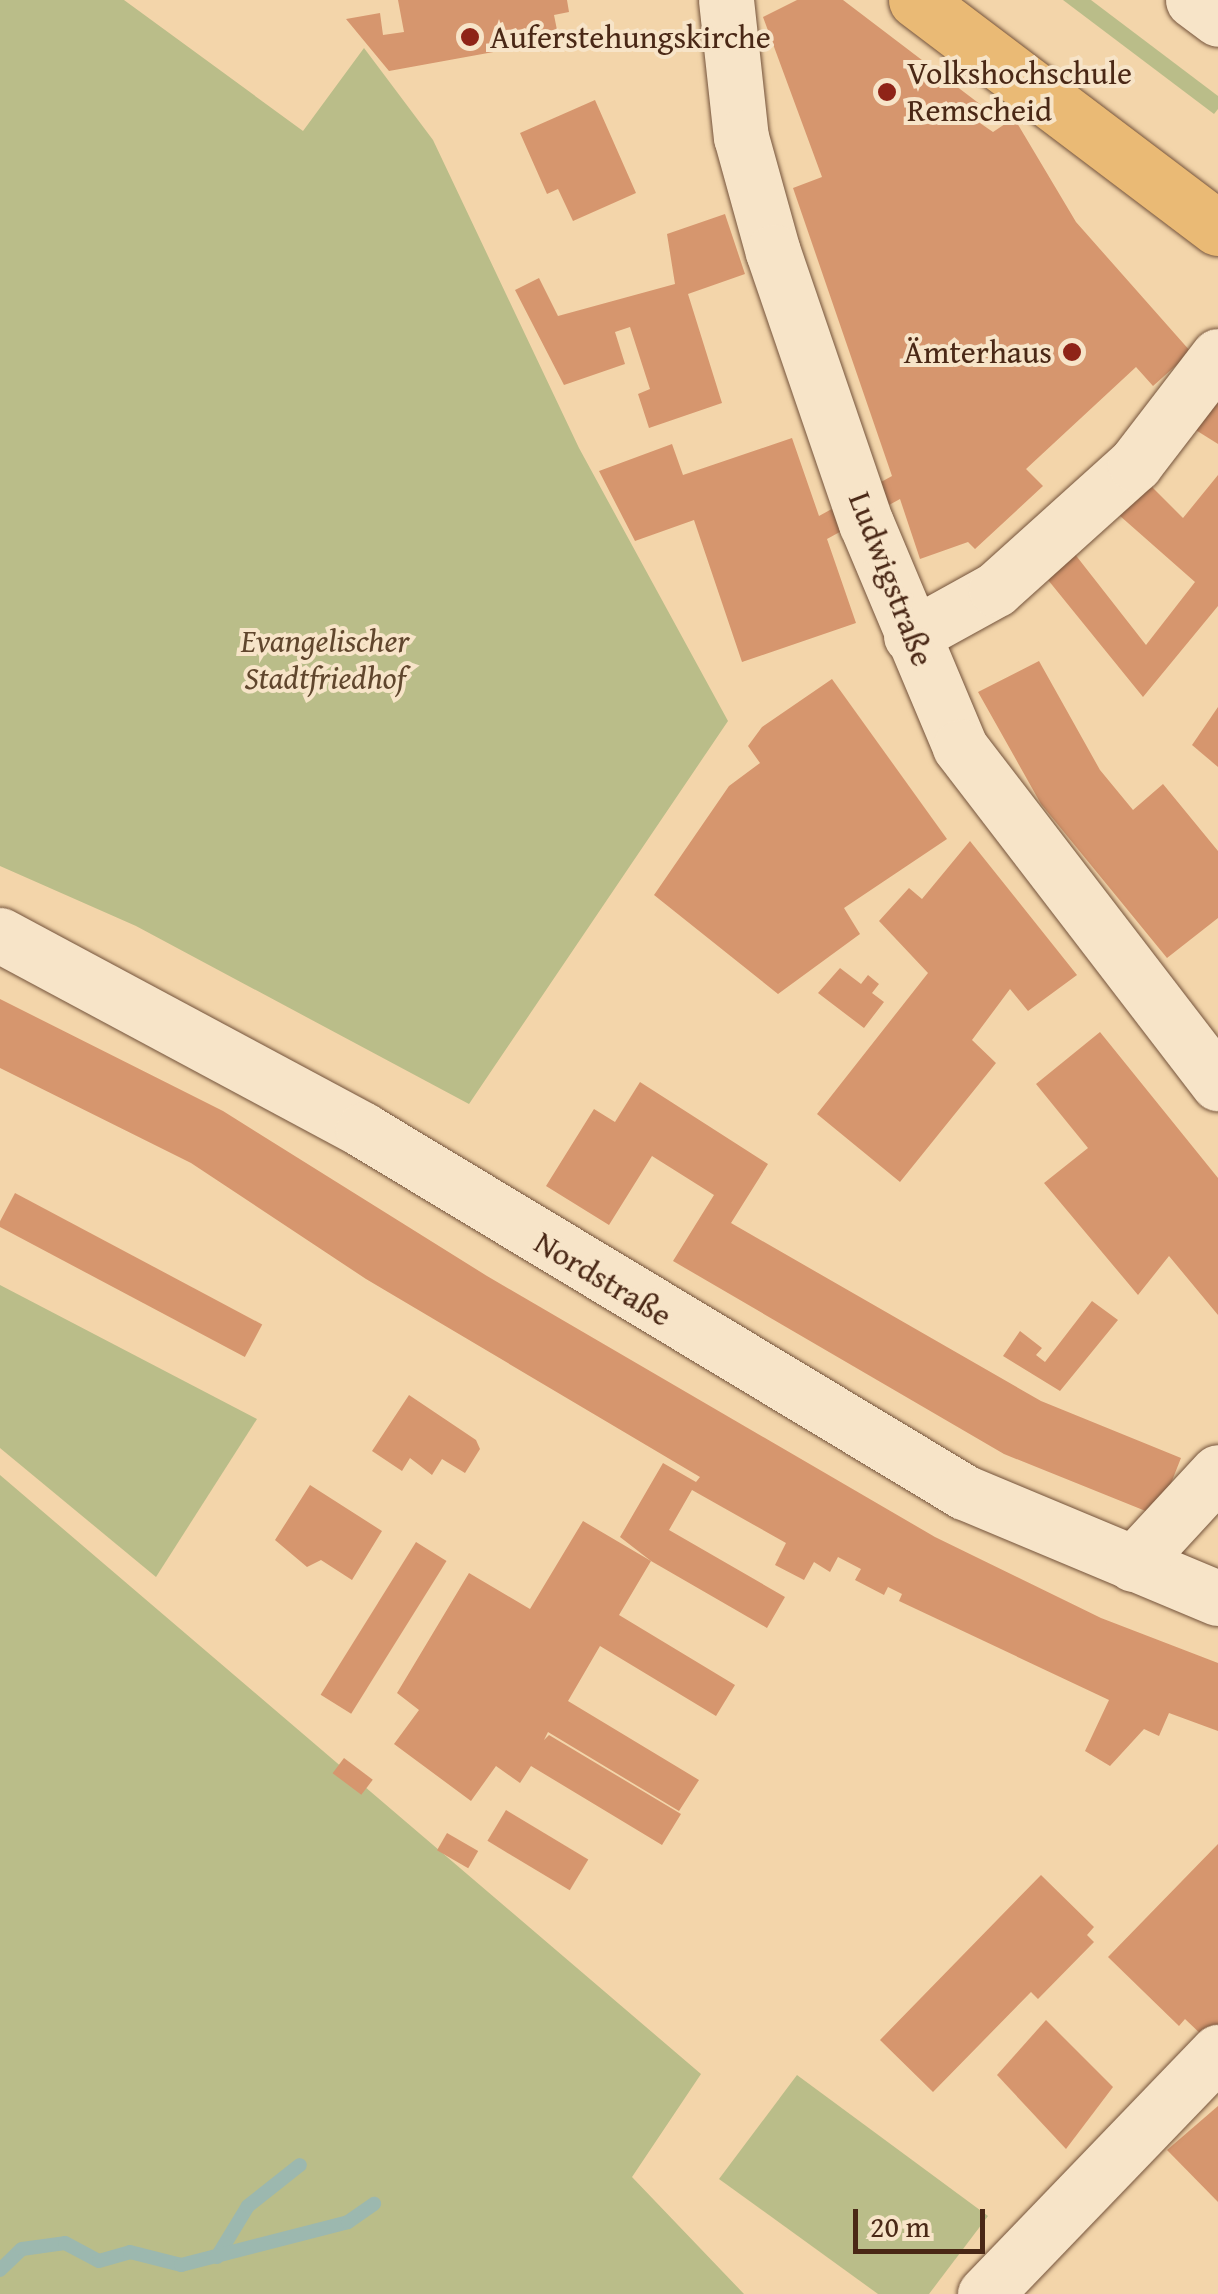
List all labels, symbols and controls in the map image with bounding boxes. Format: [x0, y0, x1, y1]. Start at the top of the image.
place label: Auferstehungskirche [490, 18, 771, 56]
marker: Auferstehungskirche [459, 26, 481, 48]
place label: Volkshochschule Remscheid [907, 55, 1132, 130]
marker: Volkshochschule Remscheid [876, 81, 898, 103]
place label: Ämterhaus [904, 333, 1052, 371]
marker: Ämterhaus [1061, 341, 1083, 363]
street label: Ludwigstraße [840, 487, 942, 671]
park label: Evangelischer Stadtfriedhof [241, 623, 409, 698]
street label: Nordstraße [528, 1223, 678, 1335]
scale bar [858, 2189, 990, 2251]
text: 20 m [870, 2204, 930, 2248]

